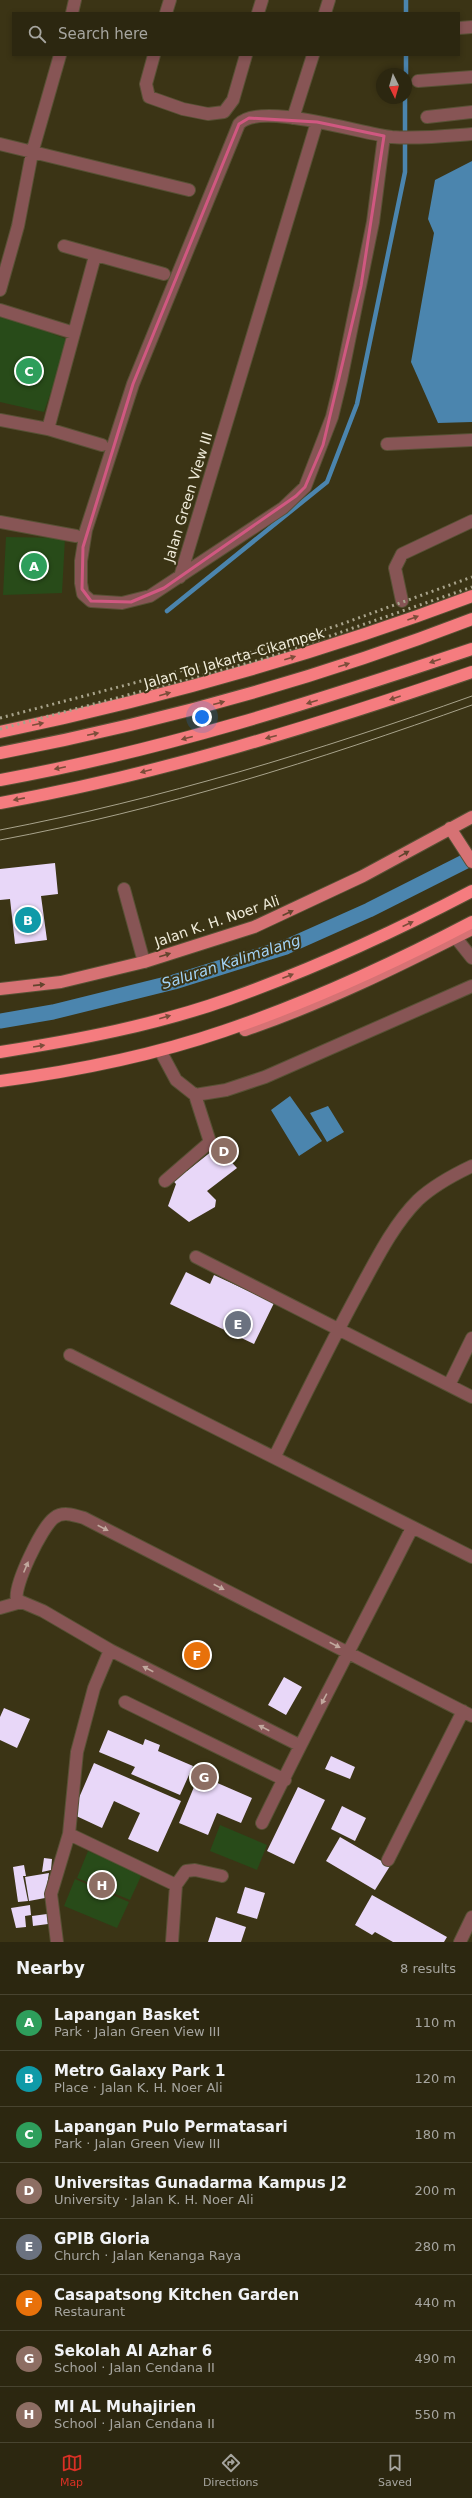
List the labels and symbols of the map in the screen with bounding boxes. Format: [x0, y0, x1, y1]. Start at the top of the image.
north arrow [376, 68, 412, 104]
pin: C [16, 356, 42, 386]
street label: Jalan Green View III [160, 430, 215, 565]
pin: A [21, 551, 47, 581]
one-way arrow [408, 615, 420, 621]
street label: Jalan Tol Jakarta–Cikampek [141, 624, 327, 692]
one-way arrow [284, 655, 296, 661]
one-way arrow [429, 659, 441, 665]
one-way arrow [338, 662, 350, 668]
one-way arrow [159, 691, 171, 697]
one-way arrow [389, 696, 401, 702]
one-way arrow [213, 699, 225, 705]
one-way arrow [305, 699, 317, 705]
your location [192, 707, 212, 727]
one-way arrow [32, 720, 44, 726]
one-way arrow [87, 731, 99, 737]
one-way arrow [180, 735, 192, 741]
one-way arrow [265, 735, 277, 741]
one-way arrow [54, 766, 66, 772]
one-way arrow [139, 768, 151, 774]
one-way arrow [13, 797, 25, 803]
one-way arrow [398, 850, 410, 857]
street label: Jalan K. H. Noer Ali [152, 892, 282, 950]
pin: B [15, 905, 41, 935]
one-way arrow [282, 909, 294, 915]
one-way arrow [402, 921, 413, 927]
water label: Saluran Kalimalang [159, 931, 303, 993]
one-way arrow [159, 952, 171, 958]
one-way arrow [283, 972, 295, 978]
one-way arrow [33, 982, 45, 988]
one-way arrow [160, 1014, 172, 1020]
one-way arrow [32, 1043, 45, 1049]
pin: D [211, 1136, 237, 1166]
pin: E [225, 1309, 251, 1339]
one-way arrow [97, 1525, 109, 1531]
one-way arrow [23, 1562, 29, 1573]
one-way arrow [213, 1583, 225, 1590]
pin: F [184, 1640, 210, 1670]
one-way arrow [329, 1642, 341, 1648]
one-way arrow [143, 1666, 154, 1672]
one-way arrow [321, 1693, 328, 1705]
one-way arrow [259, 1725, 270, 1731]
pin: G [191, 1762, 217, 1792]
pin: H [89, 1870, 115, 1900]

